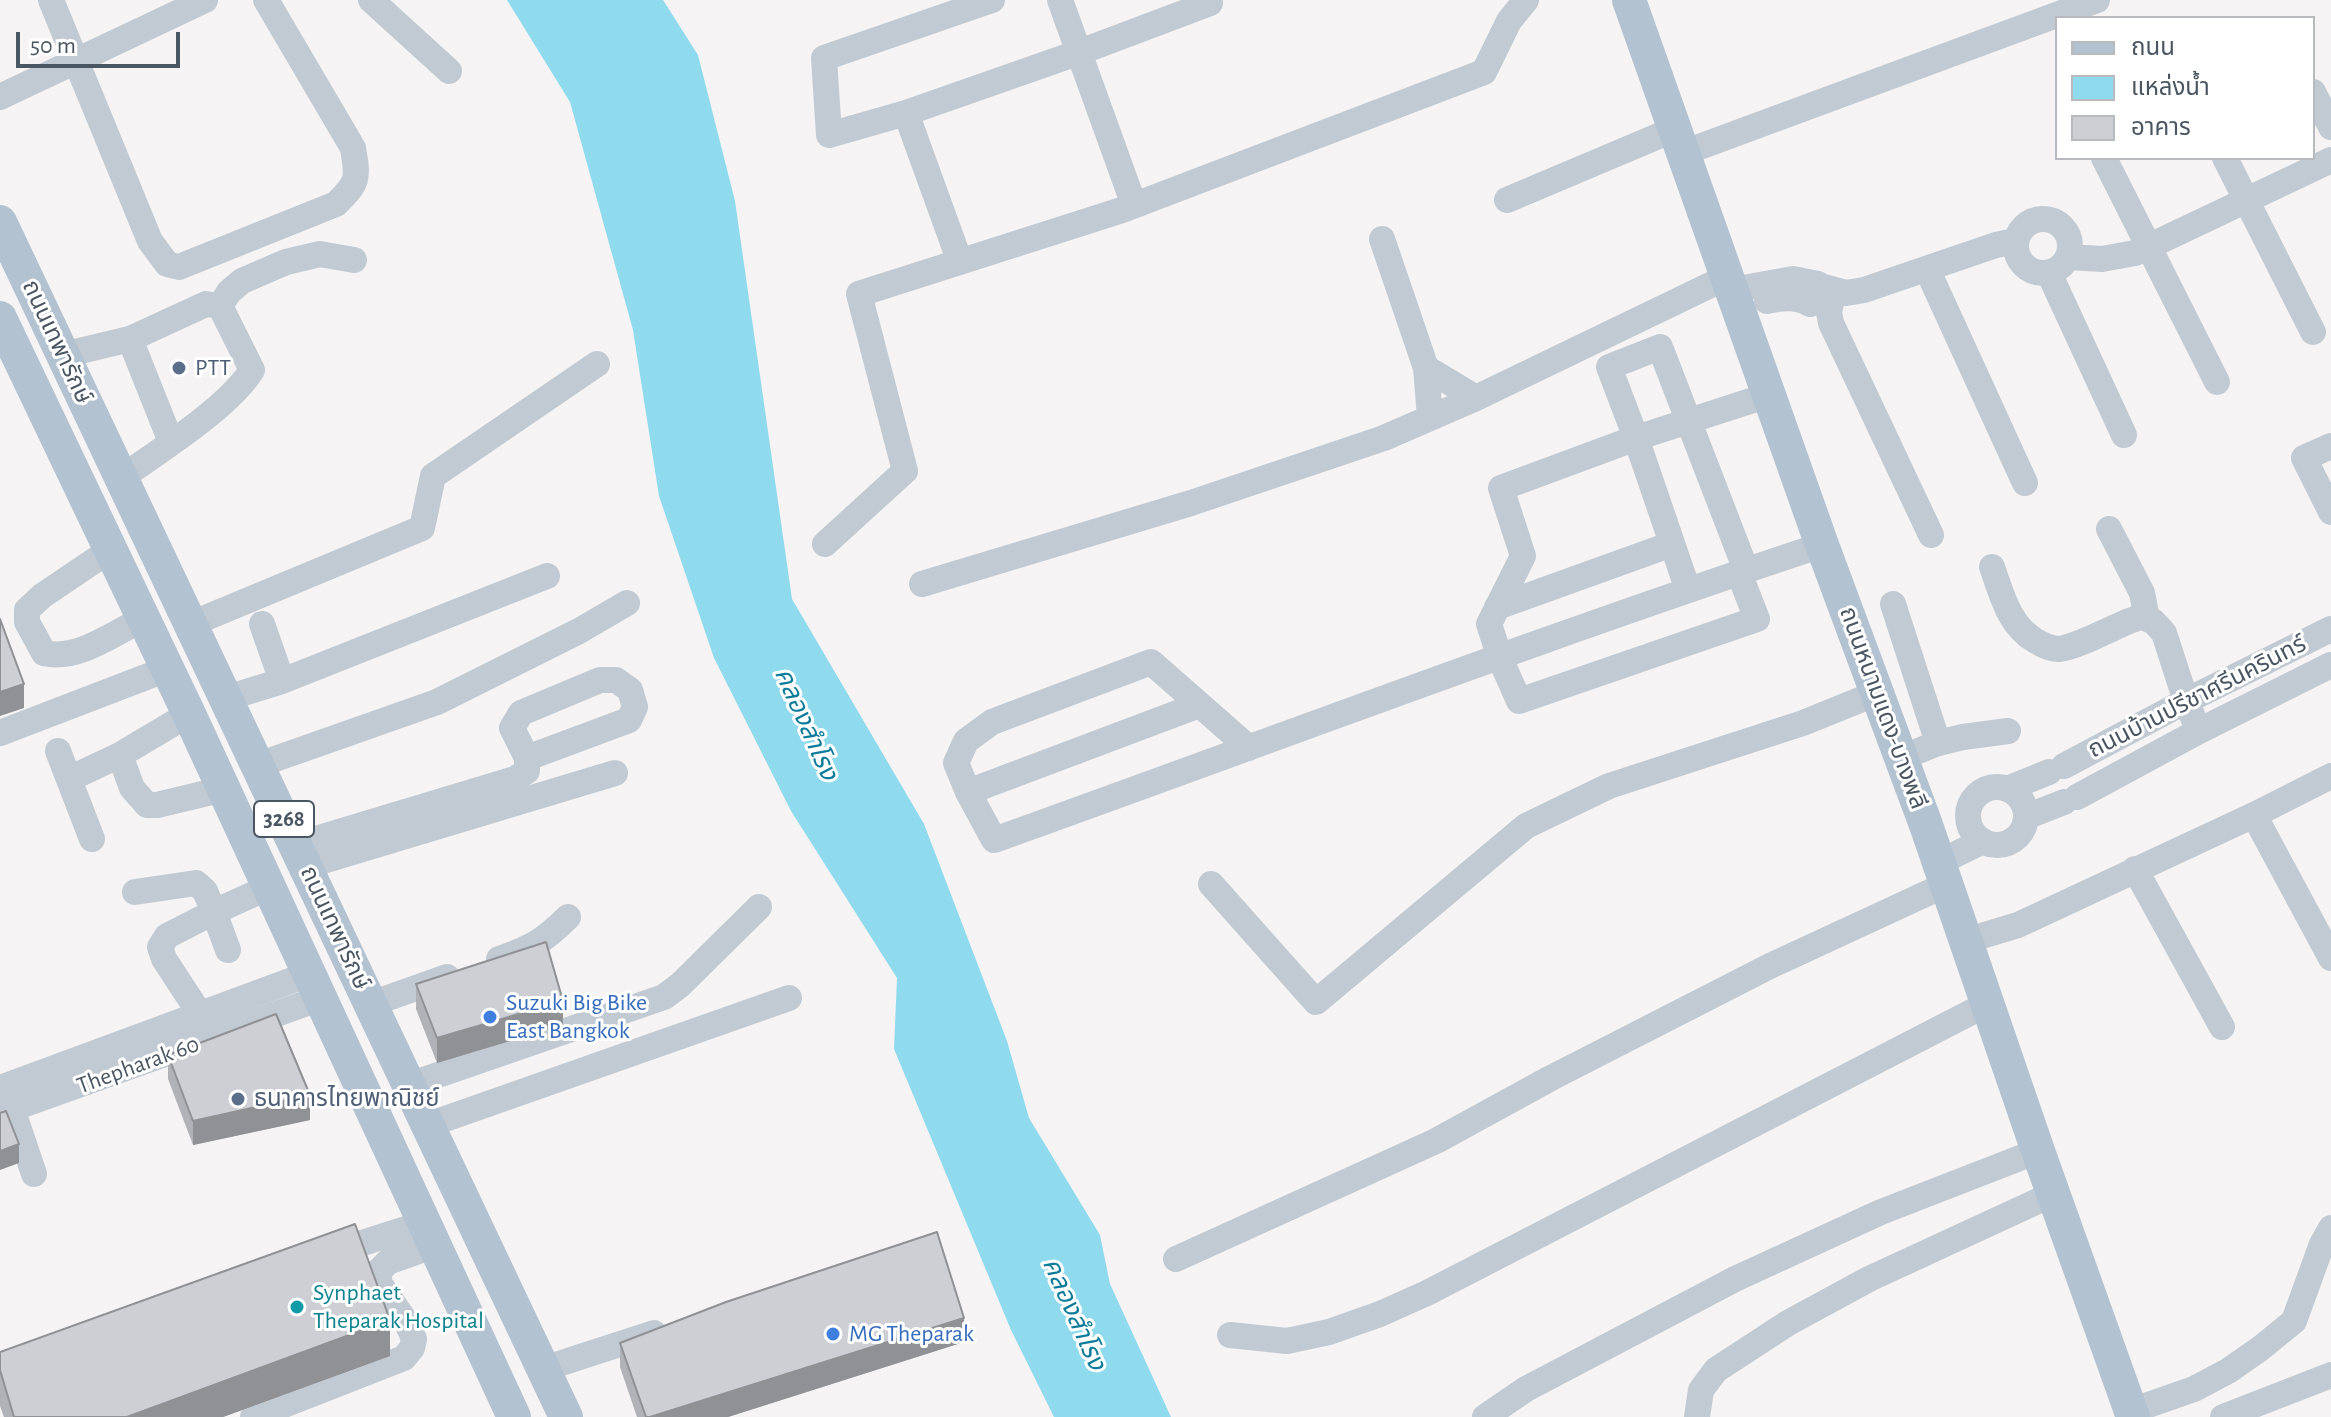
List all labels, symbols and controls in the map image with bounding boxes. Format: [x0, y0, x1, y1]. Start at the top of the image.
scale bar [20, 16, 184, 66]
legend [2055, 16, 2315, 160]
text: 50 m [30, 34, 76, 58]
text: ถนน [2131, 36, 2175, 60]
text: แหล่งน้ำ [2131, 76, 2210, 100]
text: อาคาร [2131, 116, 2191, 140]
street label: ถนนเทพารักษ์ [16, 275, 98, 409]
place label: PTT [195, 354, 231, 382]
marker: PTT [170, 359, 188, 377]
street label: ถนนหนามแดง-บางพลี [1833, 603, 1933, 813]
street label: ถนนบ้านปรีชาศรีนครินทร์ [2083, 629, 2311, 765]
water label: คลองสำโรง [767, 663, 845, 785]
road number: 3268 [254, 801, 314, 837]
street label: ถนนเทพารักษ์ [294, 861, 376, 995]
place label: Suzuki Big Bike East Bangkok [506, 989, 647, 1045]
marker: Suzuki Big Bike East Bangkok [481, 1008, 499, 1026]
street label: Thepharak 60 [73, 1030, 203, 1100]
place label: ธนาคารไทยพาณิชย์ [254, 1085, 440, 1113]
marker: ธนาคารไทยพาณิชย์ [229, 1090, 247, 1108]
water label: คลองสำโรง [1035, 1253, 1113, 1375]
place label: Synphaet Theparak Hospital [313, 1279, 484, 1335]
marker: Synphaet Theparak Hospital [288, 1298, 306, 1316]
place label: MG Theparak [849, 1320, 974, 1348]
marker: MG Theparak [824, 1325, 842, 1343]

